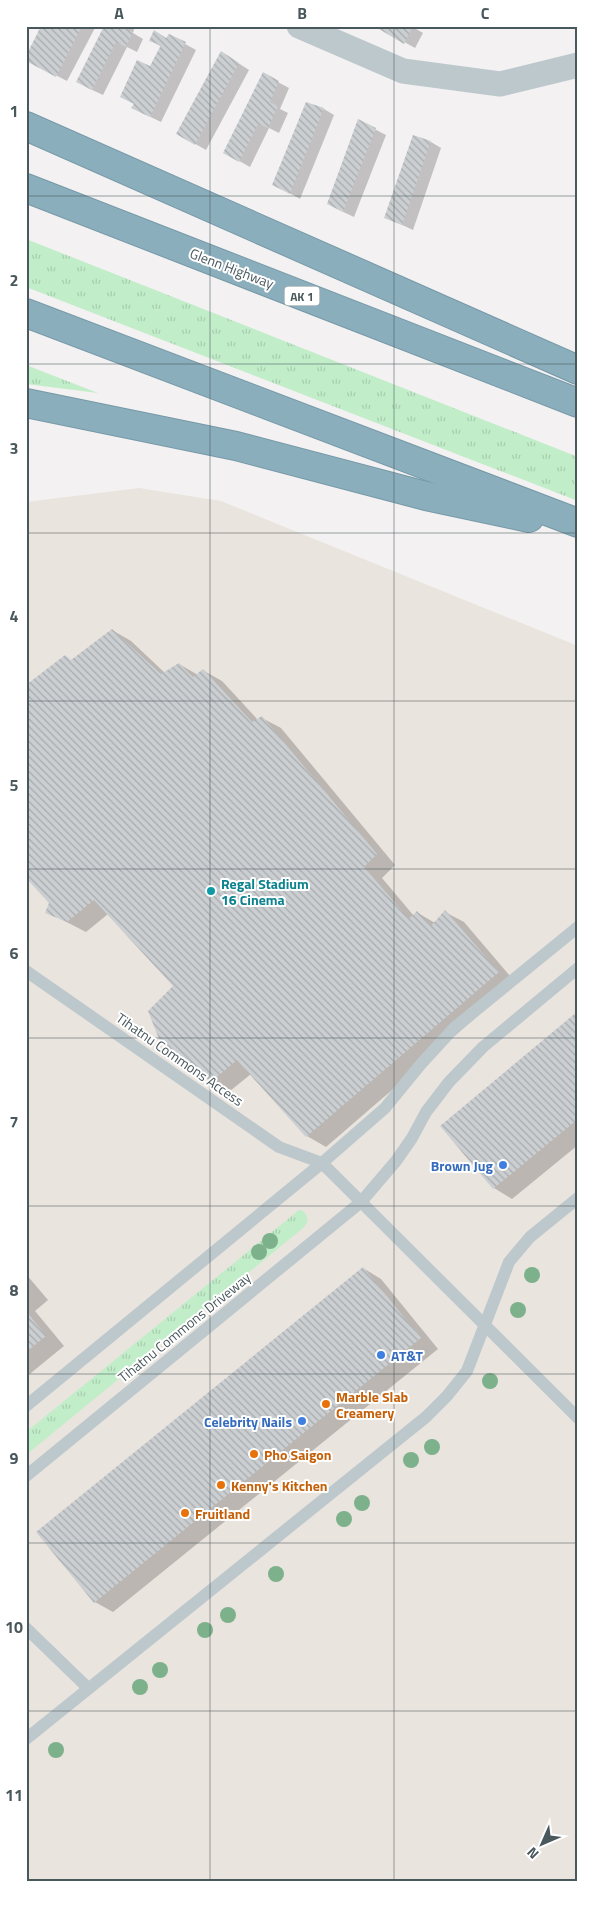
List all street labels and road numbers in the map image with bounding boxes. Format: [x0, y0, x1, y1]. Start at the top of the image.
street label: Glenn Highway [187, 242, 277, 294]
road number: AK 1 [284, 286, 320, 306]
street label: Tihatnu Commons Access [112, 1007, 248, 1111]
street label: Tihatnu Commons Driveway [113, 1267, 255, 1387]

